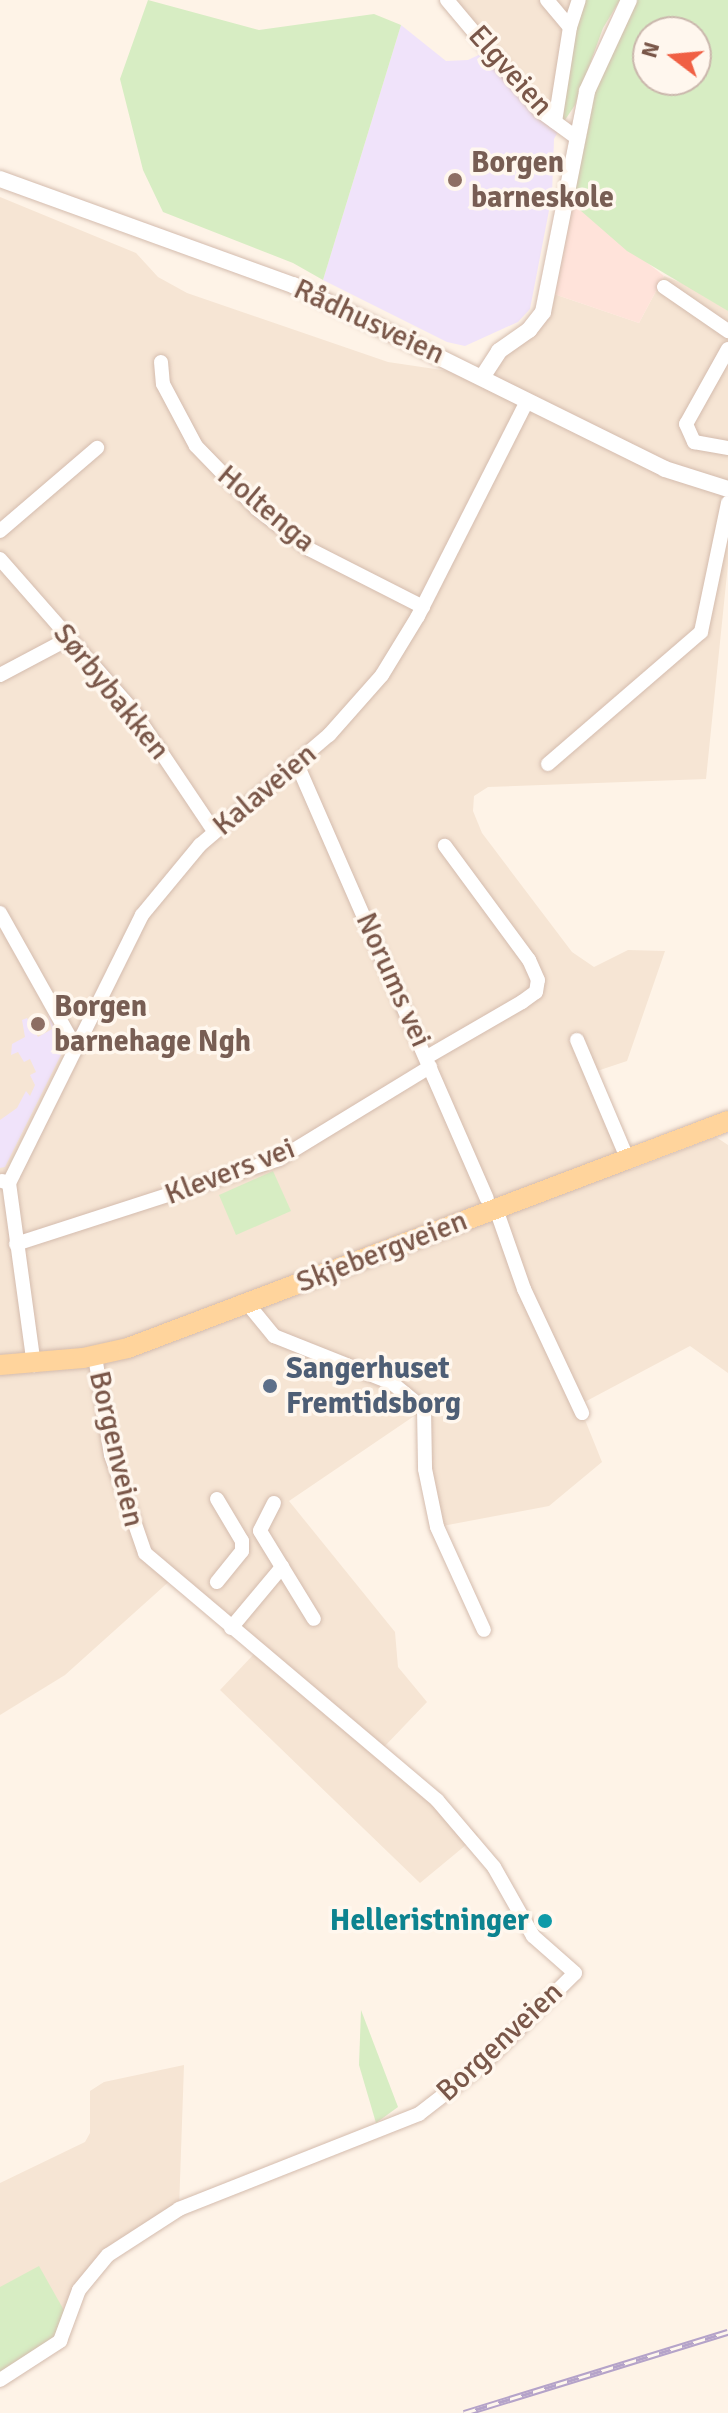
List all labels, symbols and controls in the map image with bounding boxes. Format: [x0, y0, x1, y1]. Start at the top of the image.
north arrow [632, 16, 712, 96]
street label: Elgveien [460, 18, 560, 124]
text: N [635, 39, 665, 61]
place label: Borgen barneskole [471, 145, 614, 216]
marker: Borgen barneskole [446, 171, 464, 189]
street label: Rådhusveien [288, 271, 450, 373]
street label: Holtenga [210, 458, 322, 560]
street label: Sørbybakken [45, 617, 177, 767]
street label: Kalaveien [206, 736, 324, 844]
street label: Norums vei [347, 907, 439, 1053]
place label: Borgen barnehage Ngh [54, 989, 251, 1060]
marker: Borgen barnehage Ngh [29, 1015, 47, 1033]
street label: Klevers vei [160, 1131, 300, 1213]
street label: Skjebergveien [291, 1203, 473, 1301]
place label: Sangerhuset Fremtidsborg [286, 1351, 461, 1422]
street label: Borgenveien [81, 1367, 151, 1531]
marker: Sangerhuset Fremtidsborg [261, 1377, 279, 1395]
place label: Helleristninger [330, 1903, 529, 1939]
marker: Helleristninger [536, 1912, 554, 1930]
street label: Borgenveien [430, 1975, 570, 2109]

